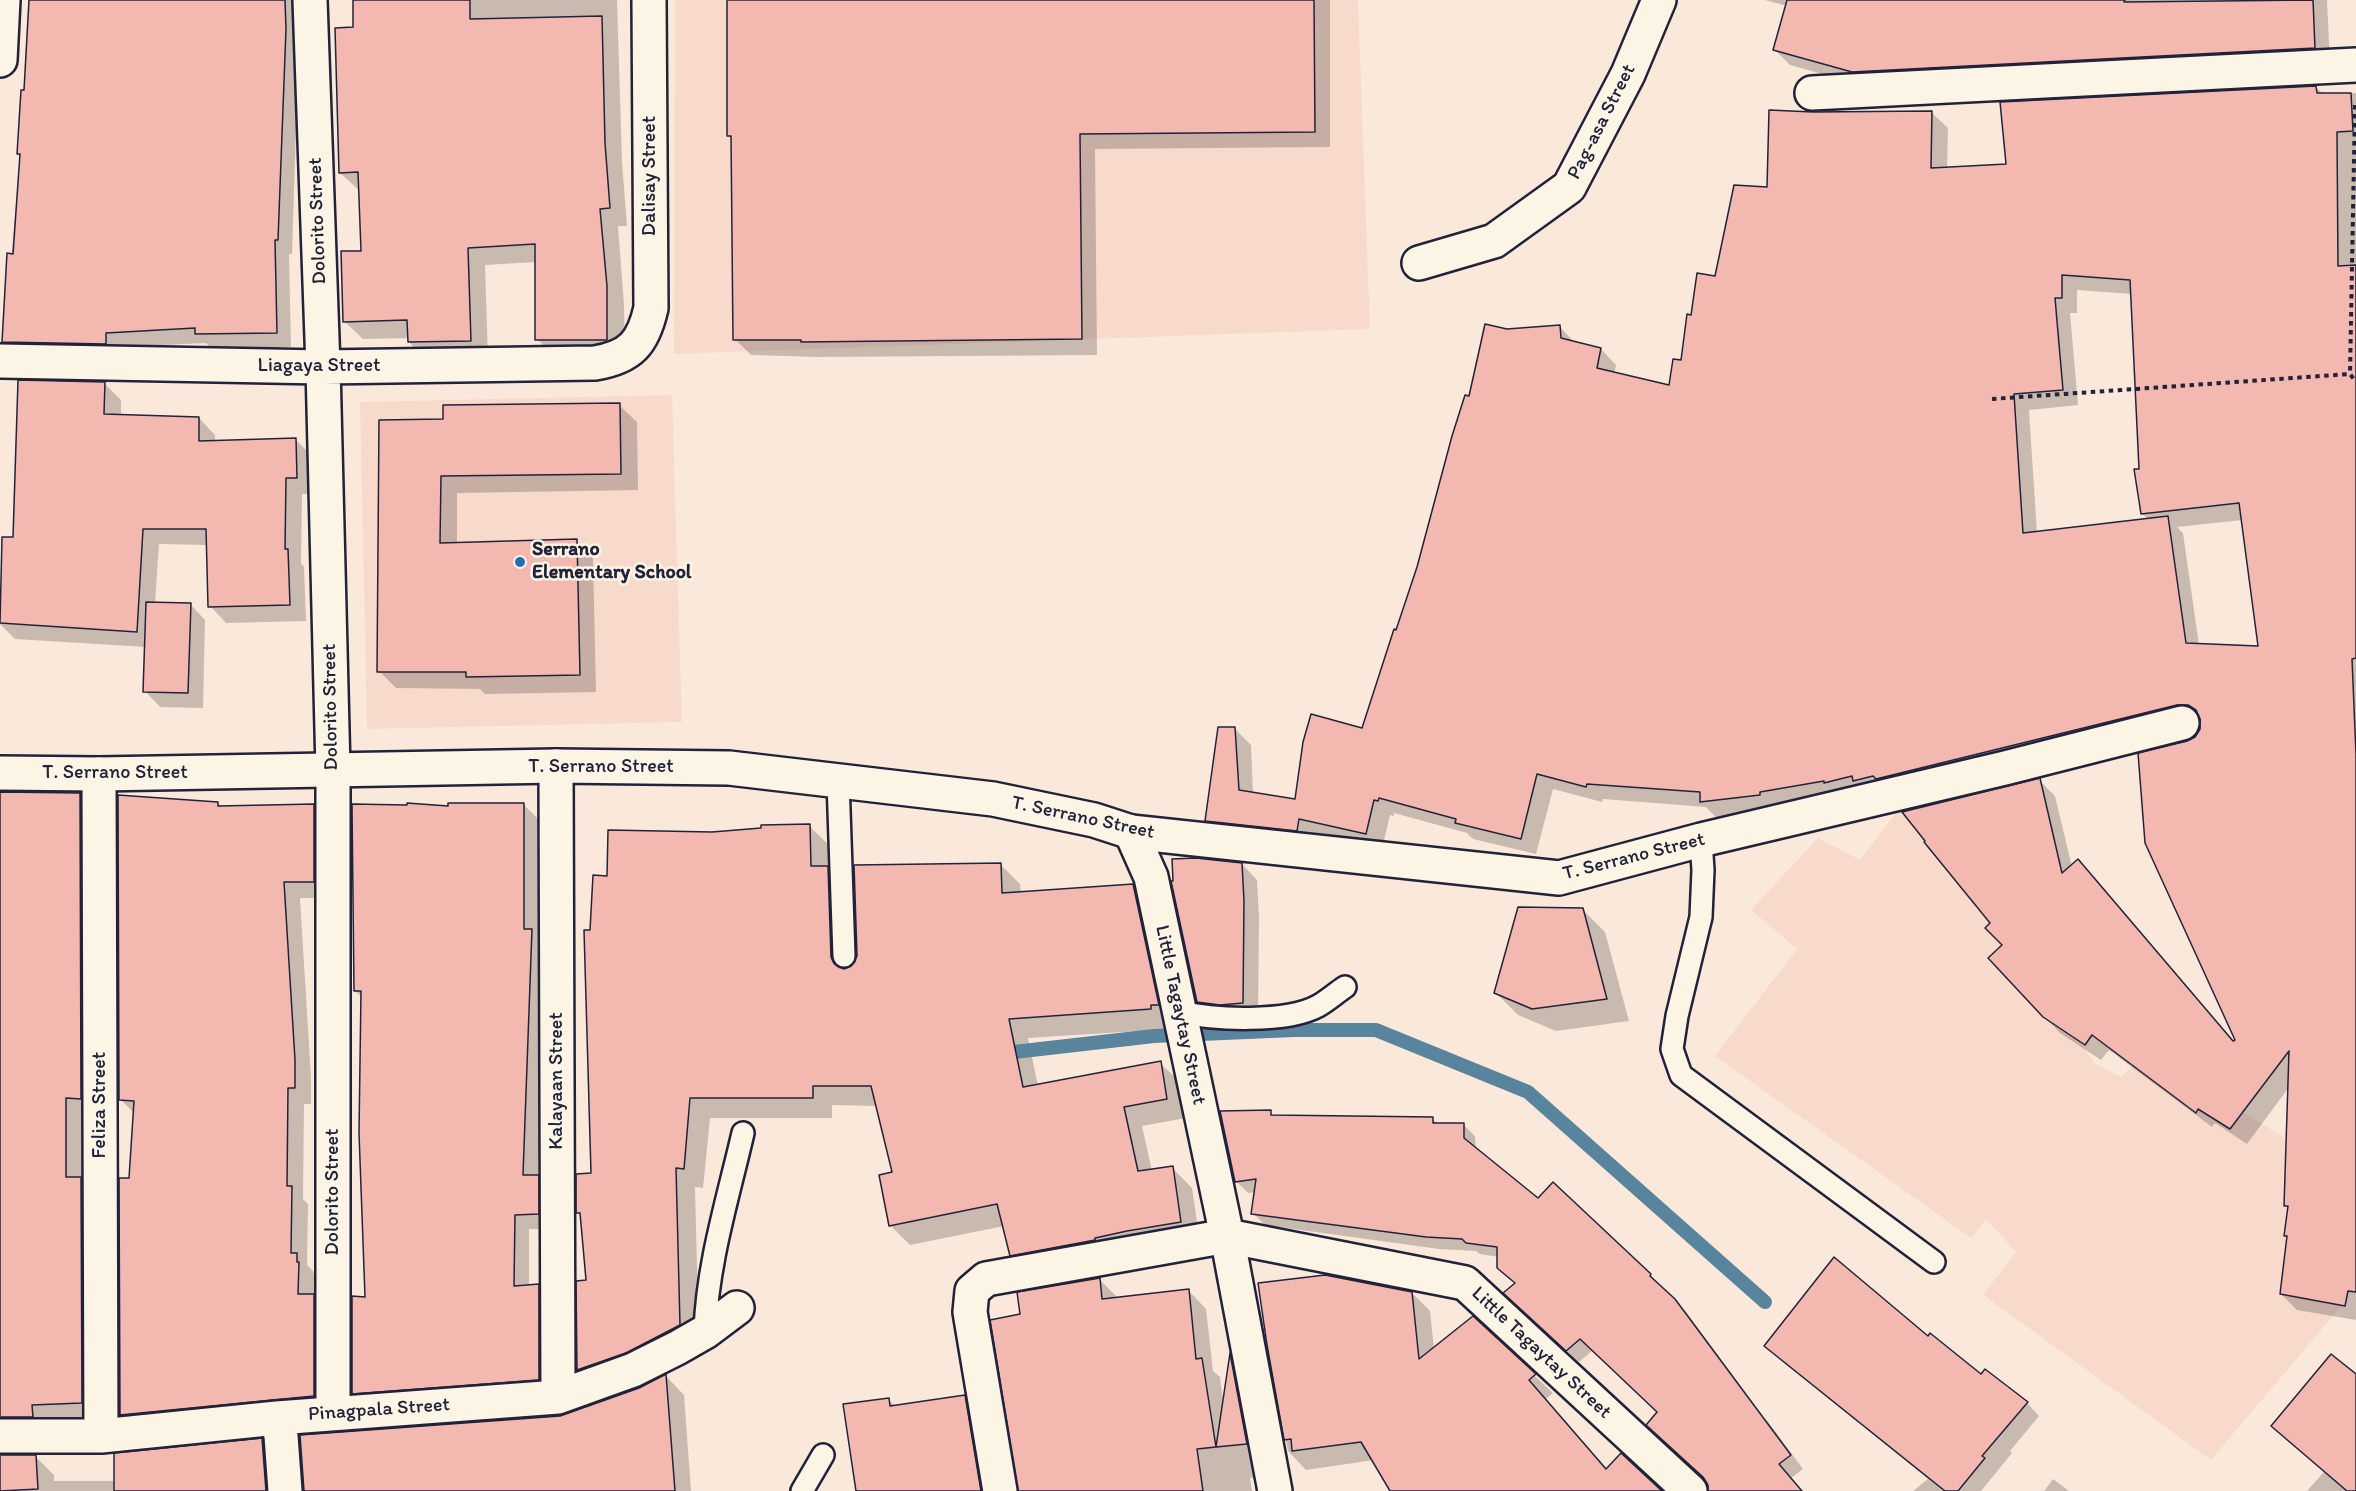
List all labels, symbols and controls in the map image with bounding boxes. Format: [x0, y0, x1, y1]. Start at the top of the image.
street label: Pag-asa Street [1563, 60, 1641, 184]
street label: Dalisay Street [638, 116, 662, 236]
street label: Dolorito Street [304, 157, 332, 285]
street label: Liagaya Street [258, 354, 380, 378]
place label: Serrano Elementary School [532, 538, 691, 585]
marker: Serrano Elementary School [513, 555, 527, 569]
street label: Dolorito Street [318, 643, 344, 771]
street label: T. Serrano Street [528, 755, 674, 779]
street label: T. Serrano Street [42, 761, 188, 785]
street label: T. Serrano Street [1009, 791, 1157, 845]
street label: T. Serrano Street [1560, 828, 1708, 886]
street label: Little Tagaytay Street [1149, 923, 1211, 1107]
street label: Kalayaan Street [545, 1012, 569, 1150]
street label: Feliza Street [88, 1052, 112, 1158]
street label: Dolorito Street [321, 1128, 345, 1256]
street label: Little Tagaytay Street [1466, 1282, 1616, 1424]
street label: Pinagpala Street [307, 1393, 451, 1427]

